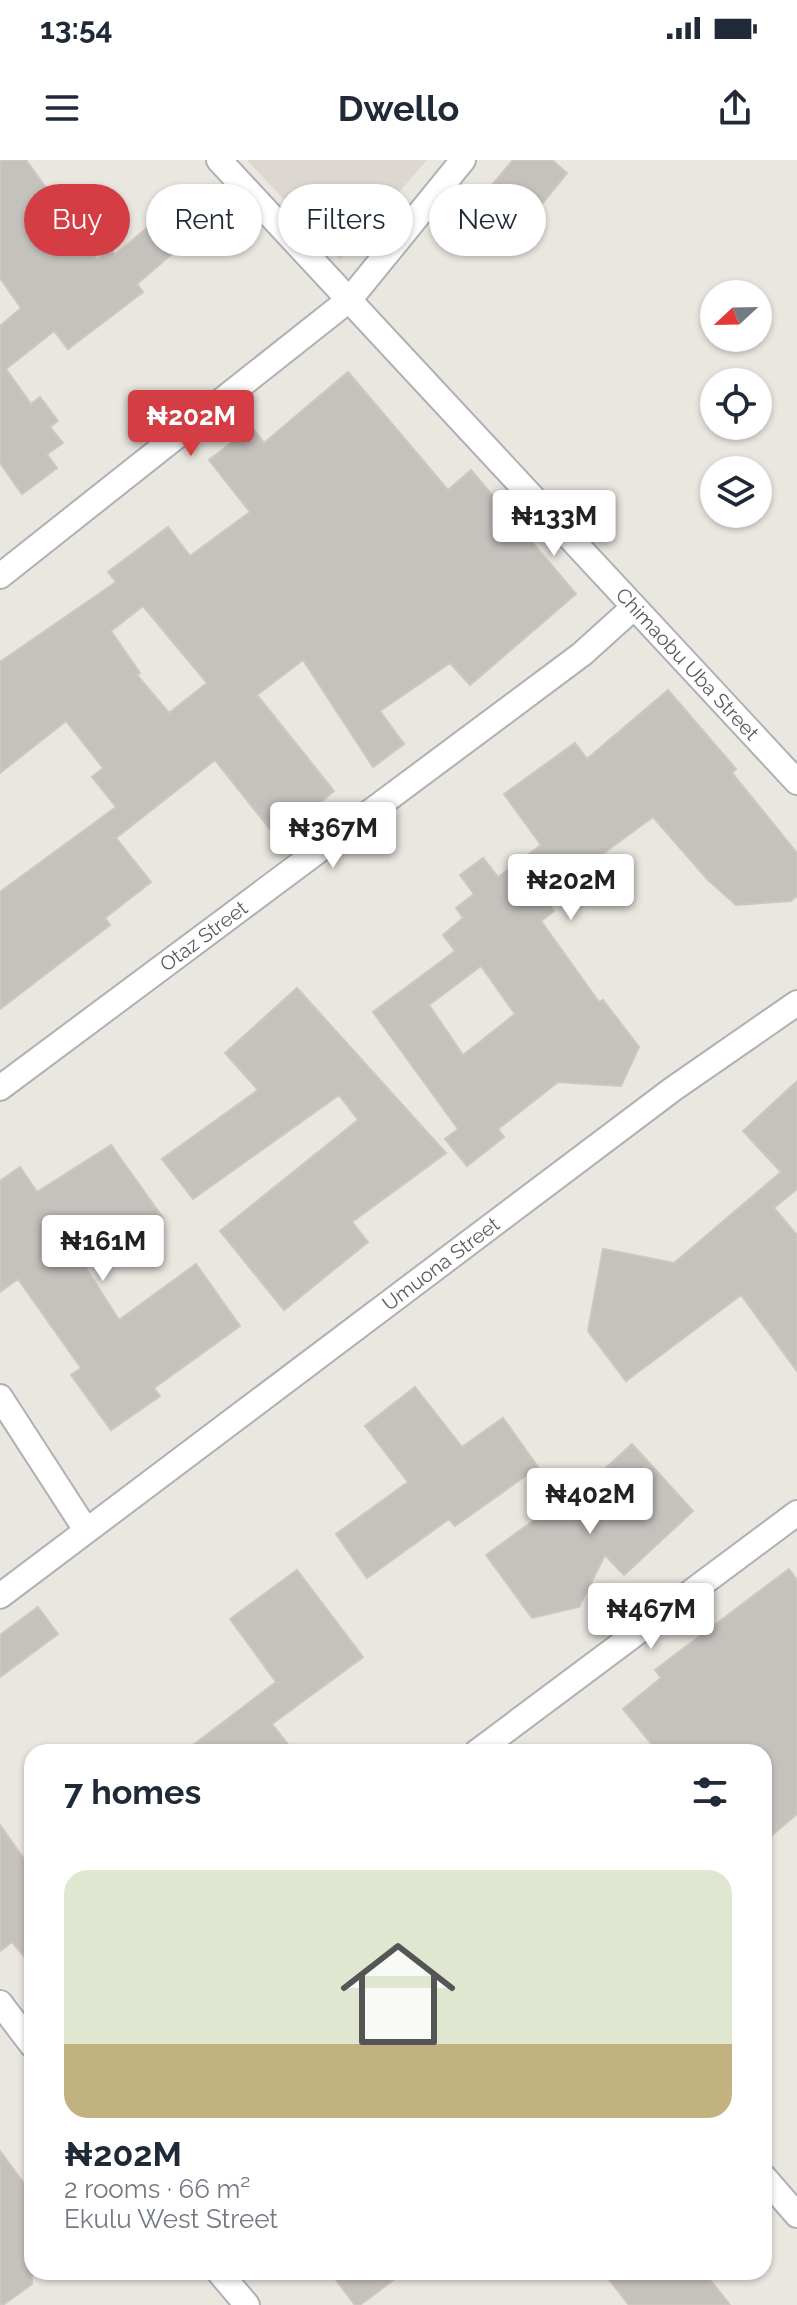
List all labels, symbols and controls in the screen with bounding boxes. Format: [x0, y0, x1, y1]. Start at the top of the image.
text: 13:54 [40, 11, 113, 46]
icon: menu [40, 86, 84, 130]
icon: share [713, 86, 757, 130]
text: Dwello [338, 87, 459, 129]
chip: Buy [24, 184, 130, 256]
chip: Rent [146, 184, 262, 256]
chip: Filters [278, 184, 413, 256]
chip: New [429, 184, 546, 256]
north arrow [700, 280, 772, 352]
map controls [700, 280, 772, 528]
button: locate [700, 368, 772, 440]
pin: ₦202M [135, 390, 247, 458]
text: ₦202M [146, 401, 236, 431]
button: layers [700, 456, 772, 528]
pin: ₦133M [498, 490, 610, 558]
text: ₦133M [511, 501, 597, 531]
street label: Chimaobu Uba Street [611, 583, 764, 745]
pin: ₦367M [277, 802, 389, 870]
text: ₦367M [288, 813, 378, 843]
pin: ₦202M [515, 854, 627, 922]
text: ₦202M [526, 865, 616, 895]
street label: Otaz Street [155, 896, 252, 977]
street label: Umuona Street [378, 1212, 504, 1316]
pin: ₦161M [47, 1215, 159, 1283]
text: ₦161M [60, 1226, 146, 1256]
pin: ₦402M [534, 1468, 646, 1536]
text: ₦402M [545, 1479, 635, 1509]
pin: ₦467M [595, 1583, 707, 1651]
text: ₦467M [606, 1594, 696, 1624]
icon: filters [688, 1770, 732, 1814]
text: 7 homes [64, 1772, 201, 1812]
icon: home [326, 1922, 470, 2066]
text: ₦202M [64, 2134, 182, 2174]
text: 2 rooms · 66 m² [64, 2174, 250, 2204]
text: Ekulu West Street [64, 2204, 278, 2234]

